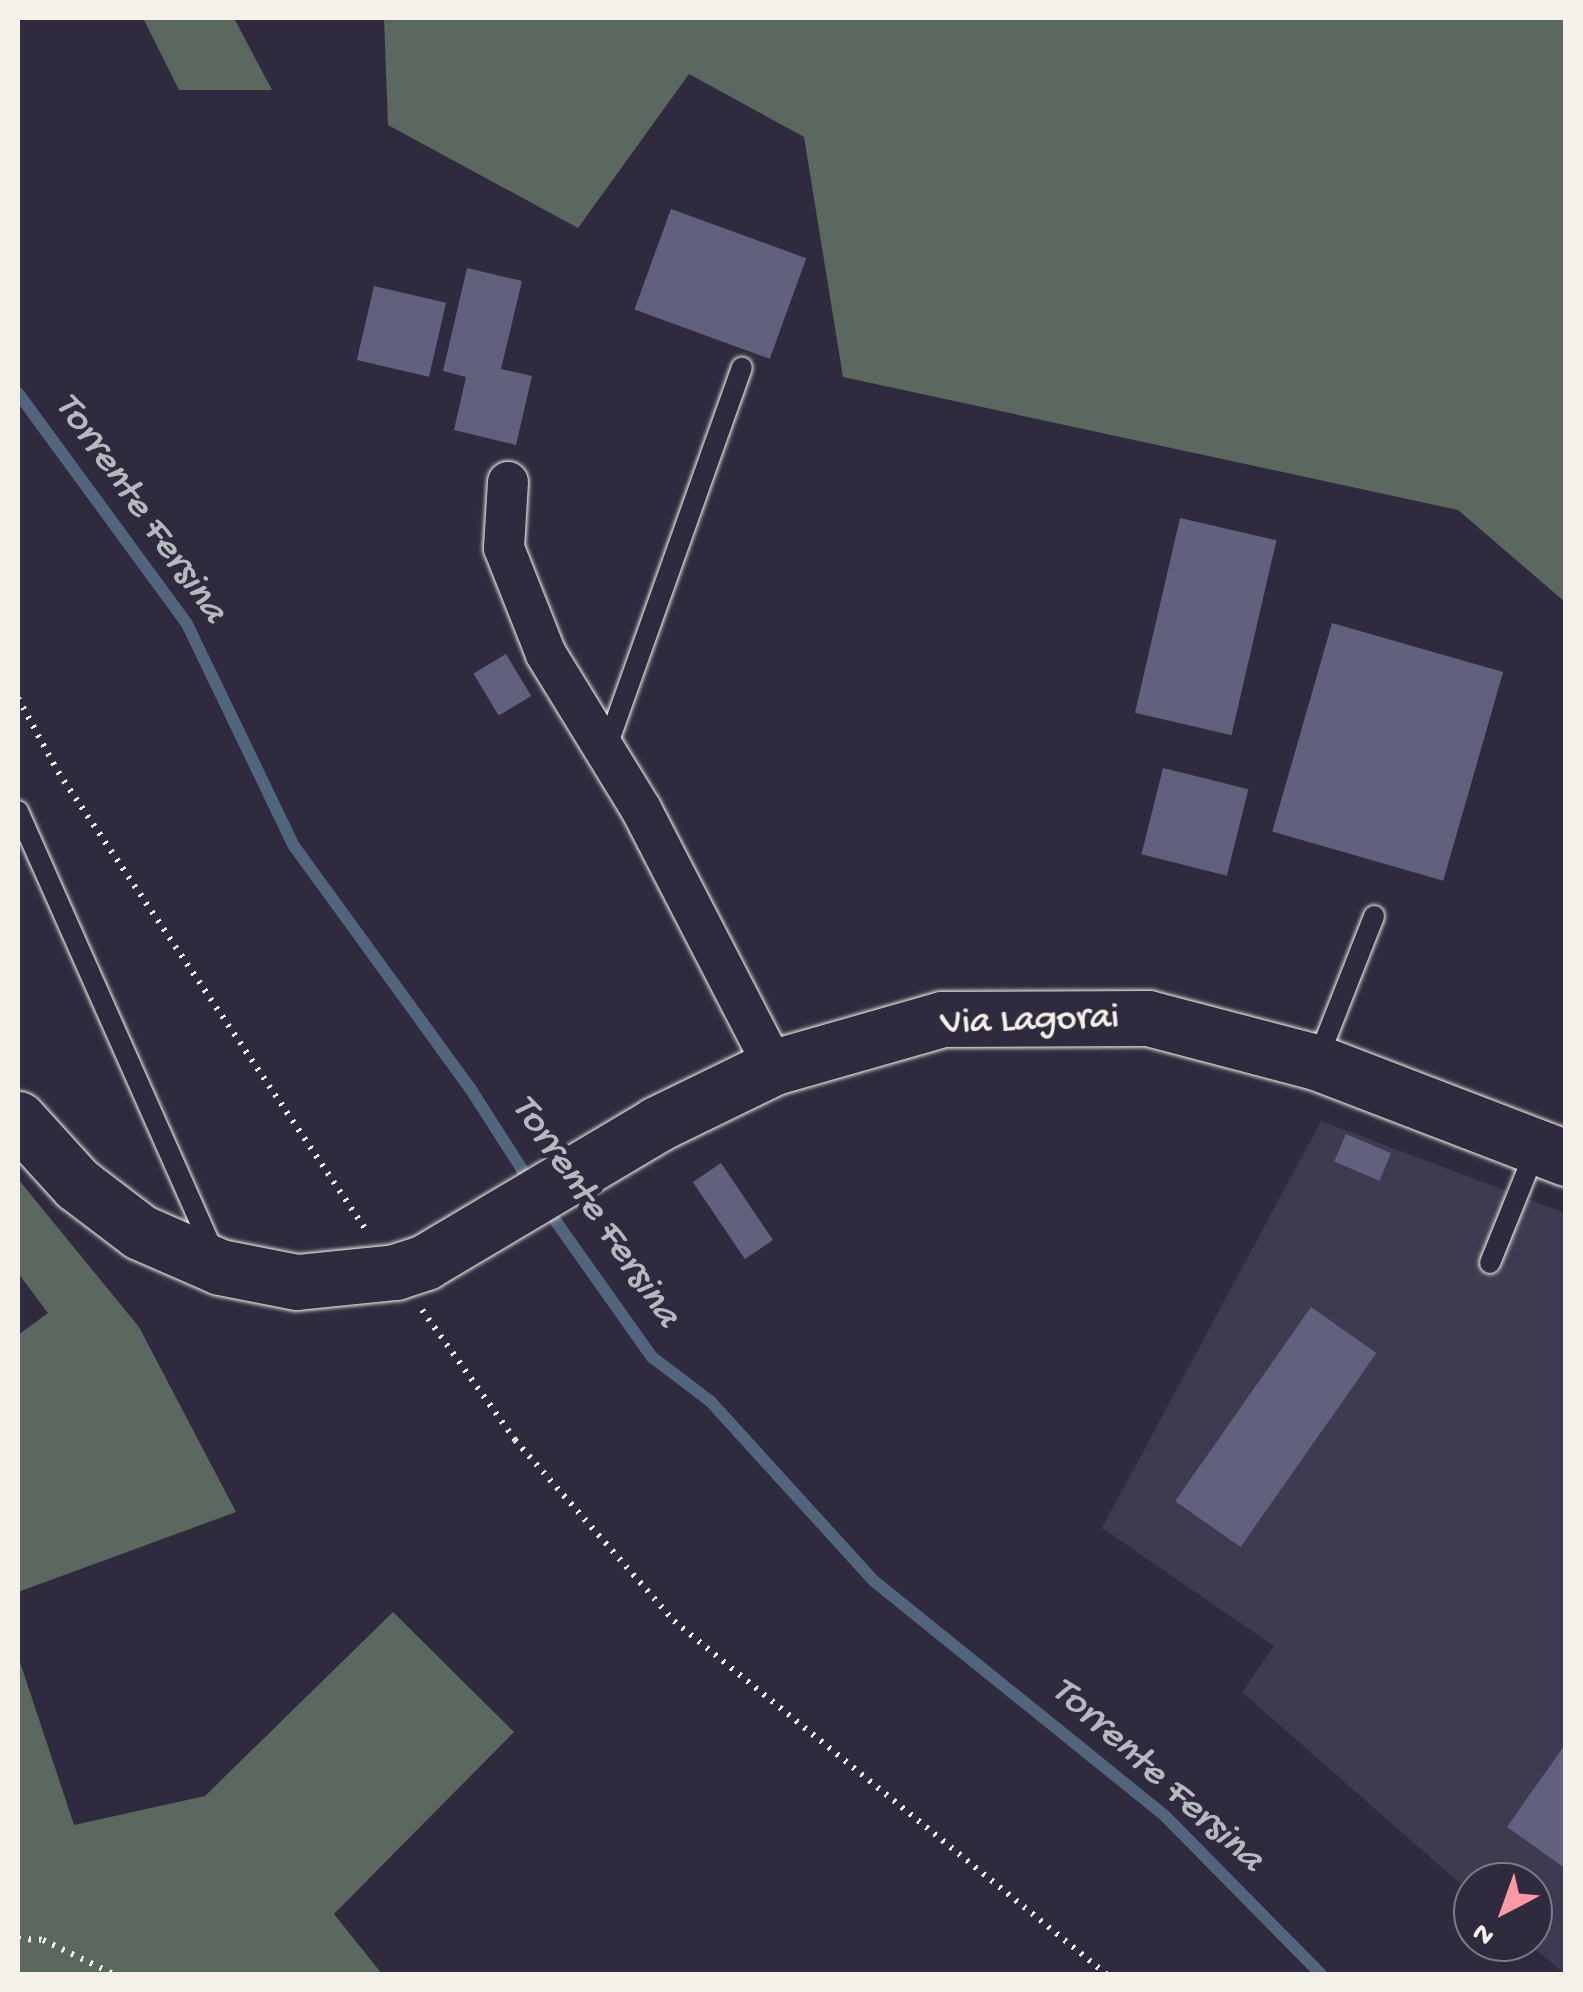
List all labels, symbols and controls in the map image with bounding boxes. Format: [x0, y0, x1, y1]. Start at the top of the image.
water label: Torrente Fersina [42, 384, 236, 634]
street label: Via Lagorai [940, 996, 1120, 1048]
water label: Torrente Fersina [498, 1086, 690, 1338]
water label: Torrente Fersina [1039, 1668, 1273, 1884]
north arrow [1453, 1862, 1553, 1962]
text: N [1467, 1915, 1502, 1952]

